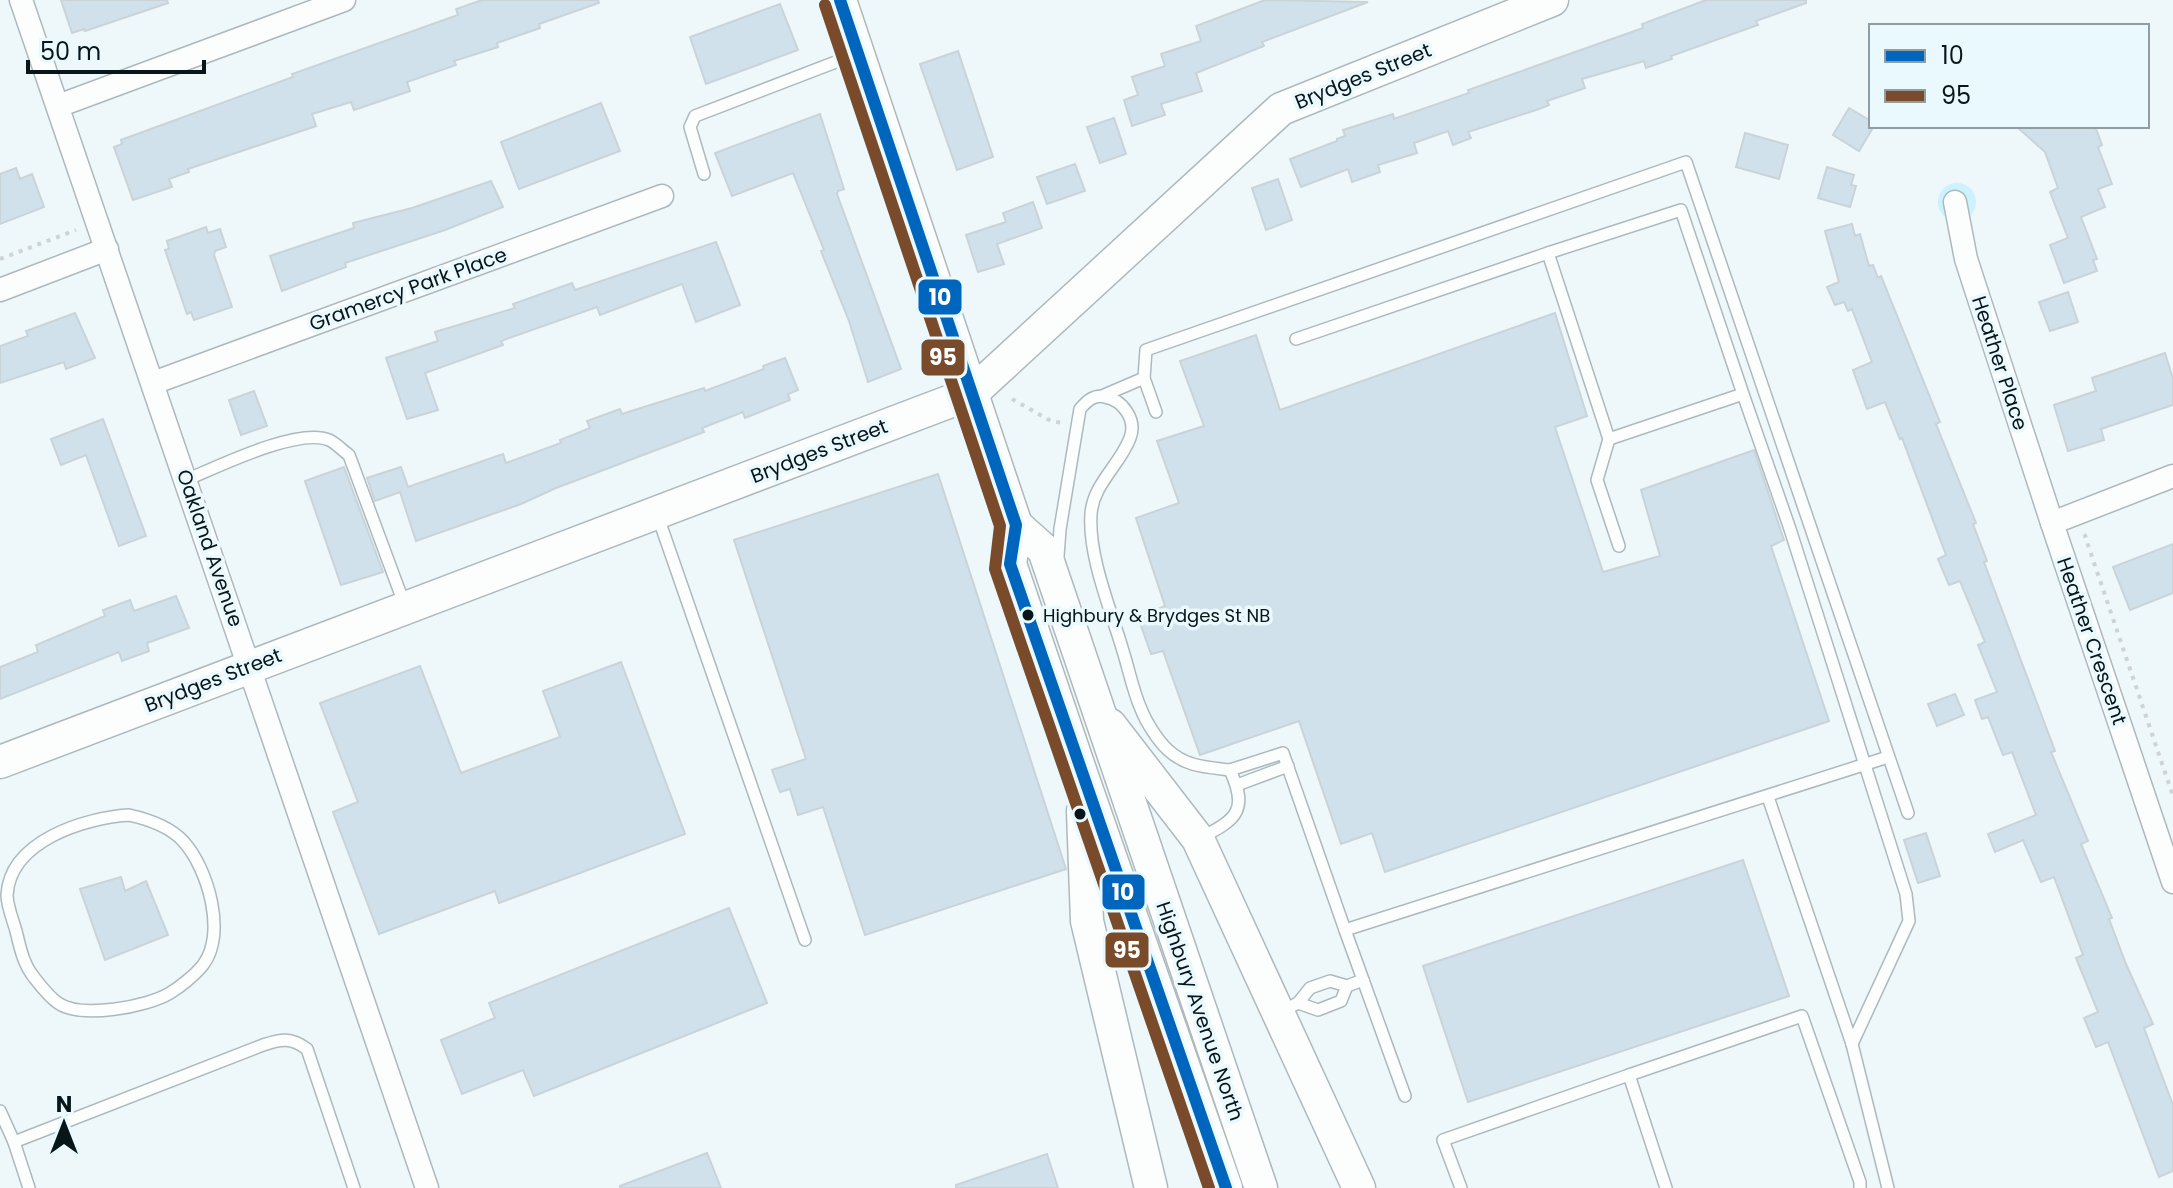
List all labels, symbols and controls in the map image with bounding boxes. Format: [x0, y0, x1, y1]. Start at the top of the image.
scale bar [28, 24, 204, 74]
legend [1869, 24, 2149, 128]
text: 50 m [40, 35, 101, 68]
street label: Brydges Street [1291, 36, 1435, 116]
text: 10 [1941, 39, 1964, 72]
text: 95 [1941, 79, 1971, 112]
street label: Gramercy Park Place [305, 240, 511, 338]
line badge: 10 [917, 278, 963, 316]
text: 10 [929, 282, 951, 313]
street label: Heather Place [1965, 292, 2035, 434]
line badge: 95 [920, 338, 966, 377]
text: 95 [929, 342, 957, 373]
street label: Brydges Street [746, 412, 892, 490]
street label: Oakland Avenue [170, 466, 250, 630]
street label: Heather Crescent [2050, 554, 2134, 728]
place label: Highbury & Brydges St NB [1043, 603, 1270, 628]
marker: Highbury & Brydges St NB [1020, 607, 1036, 623]
street label: Brydges Street [140, 641, 286, 719]
unlabelled marker [1072, 806, 1088, 822]
line badge: 10 [1101, 873, 1146, 911]
text: 10 [1112, 877, 1134, 908]
street label: Highbury Avenue North [1149, 898, 1251, 1124]
line badge: 95 [1104, 931, 1150, 969]
text: 95 [1113, 935, 1141, 966]
north arrow [24, 1084, 104, 1164]
text: N [56, 1089, 72, 1120]

